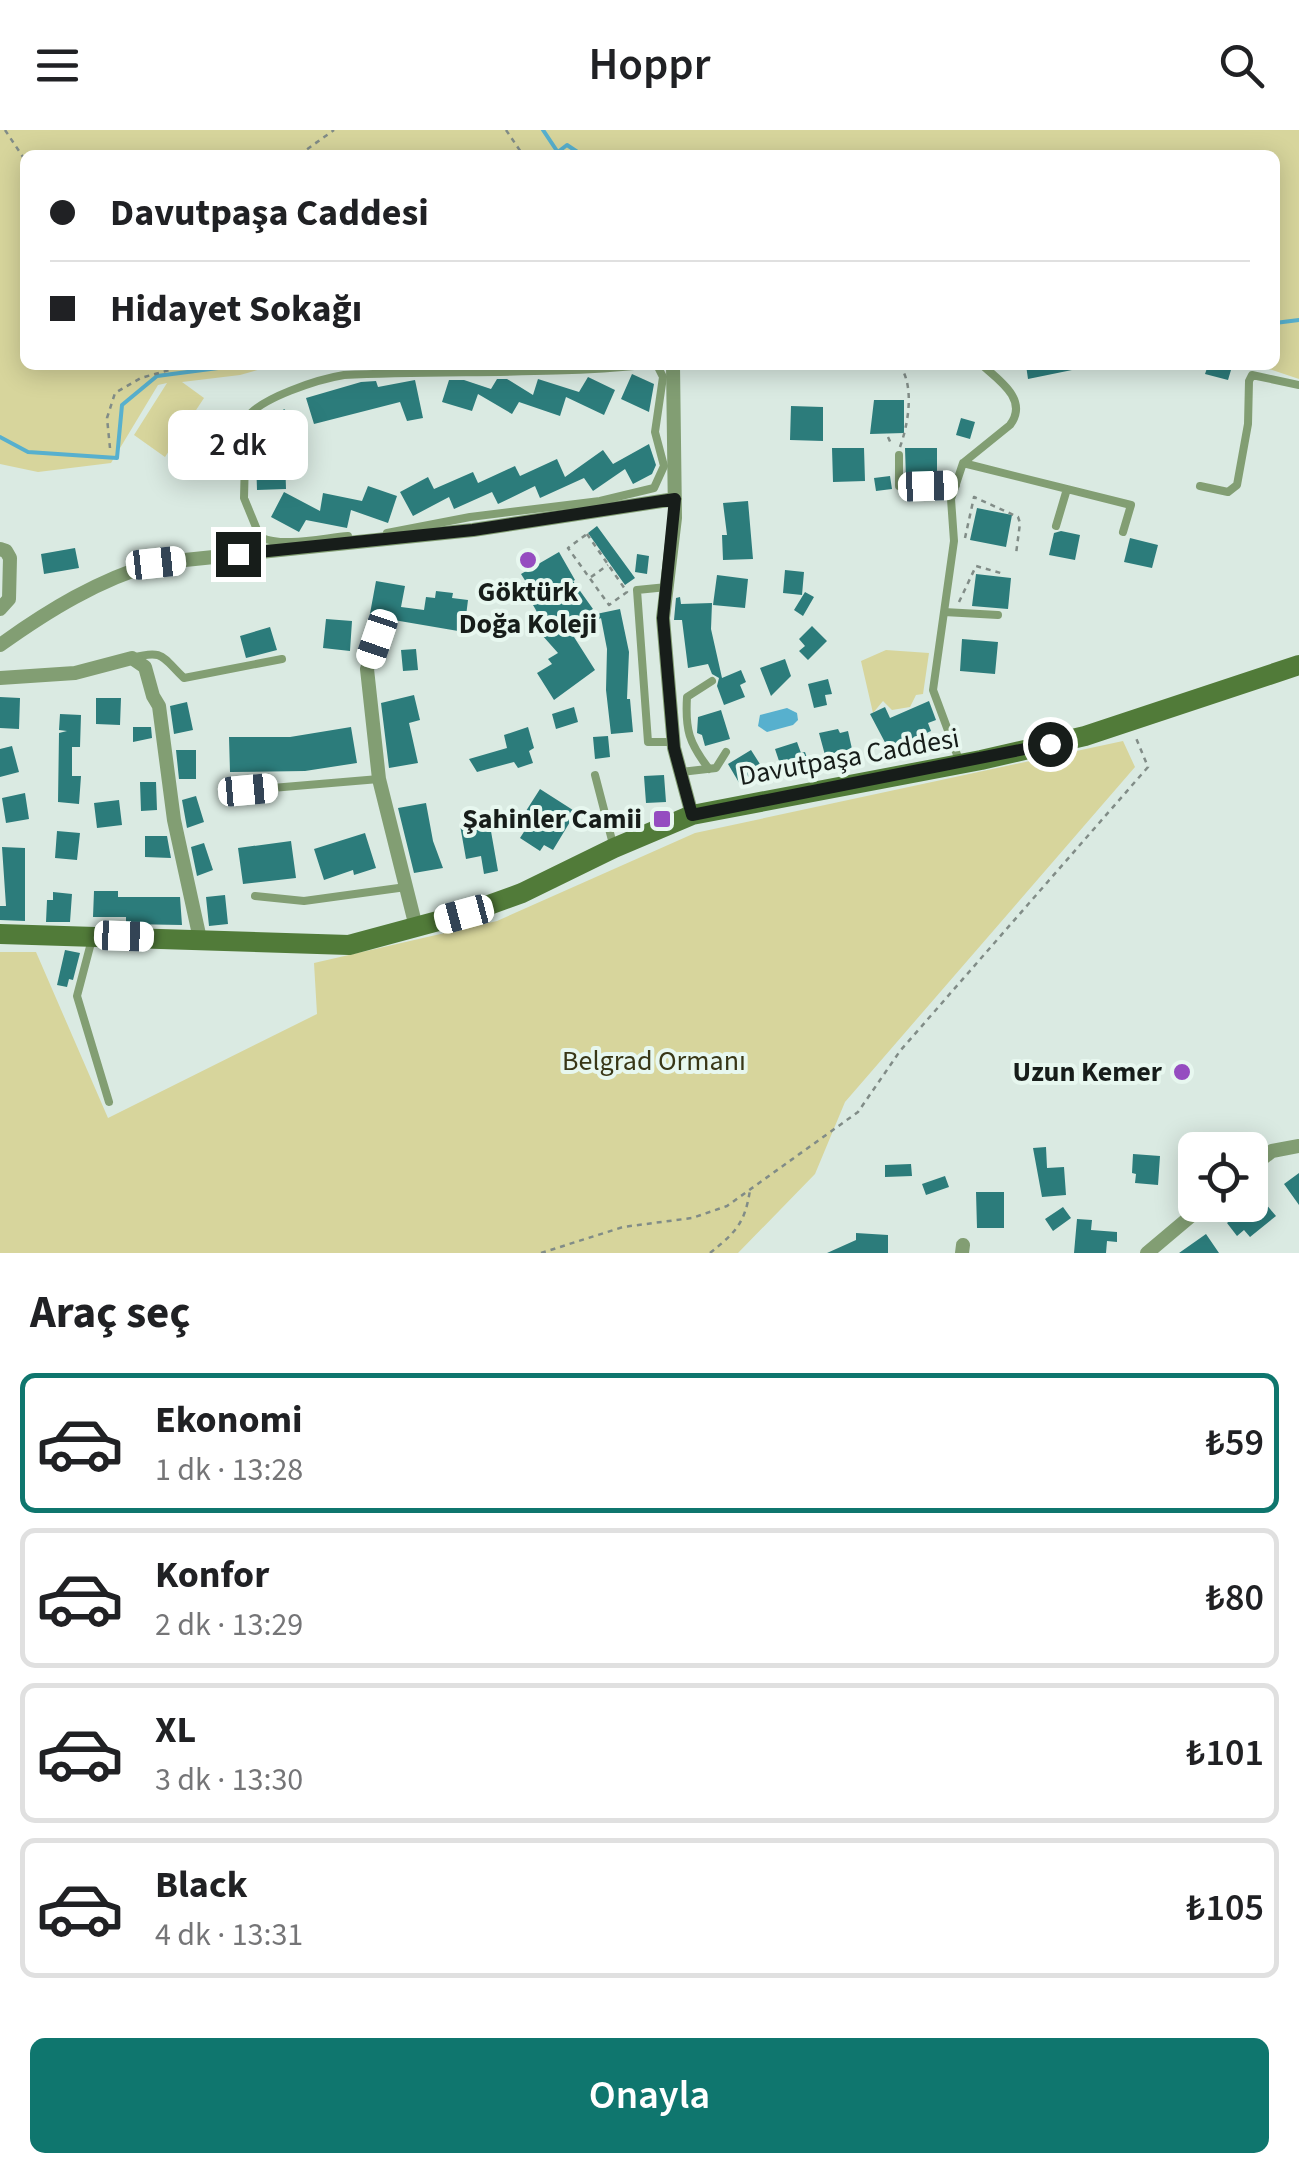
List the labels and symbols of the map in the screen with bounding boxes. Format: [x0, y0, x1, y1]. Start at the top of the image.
callout: 2 dk [168, 409, 308, 479]
car [897, 470, 959, 502]
route end [216, 532, 261, 577]
car [125, 545, 187, 581]
marker: Göktürk Doğa Koleji [517, 549, 539, 571]
place label: Göktürk Doğa Koleji [459, 572, 597, 644]
car [353, 606, 401, 672]
street label: Davutpaşa Caddesi [735, 718, 963, 796]
route start [1028, 722, 1073, 767]
car [217, 772, 279, 808]
place label: Şahinler Camii [462, 799, 642, 839]
marker: Şahinler Camii [651, 808, 673, 830]
car [431, 892, 497, 936]
car [93, 920, 155, 952]
park label: Belgrad Ormanı [562, 1041, 746, 1081]
place label: Uzun Kemer [1012, 1052, 1163, 1092]
marker: Uzun Kemer [1171, 1061, 1193, 1083]

